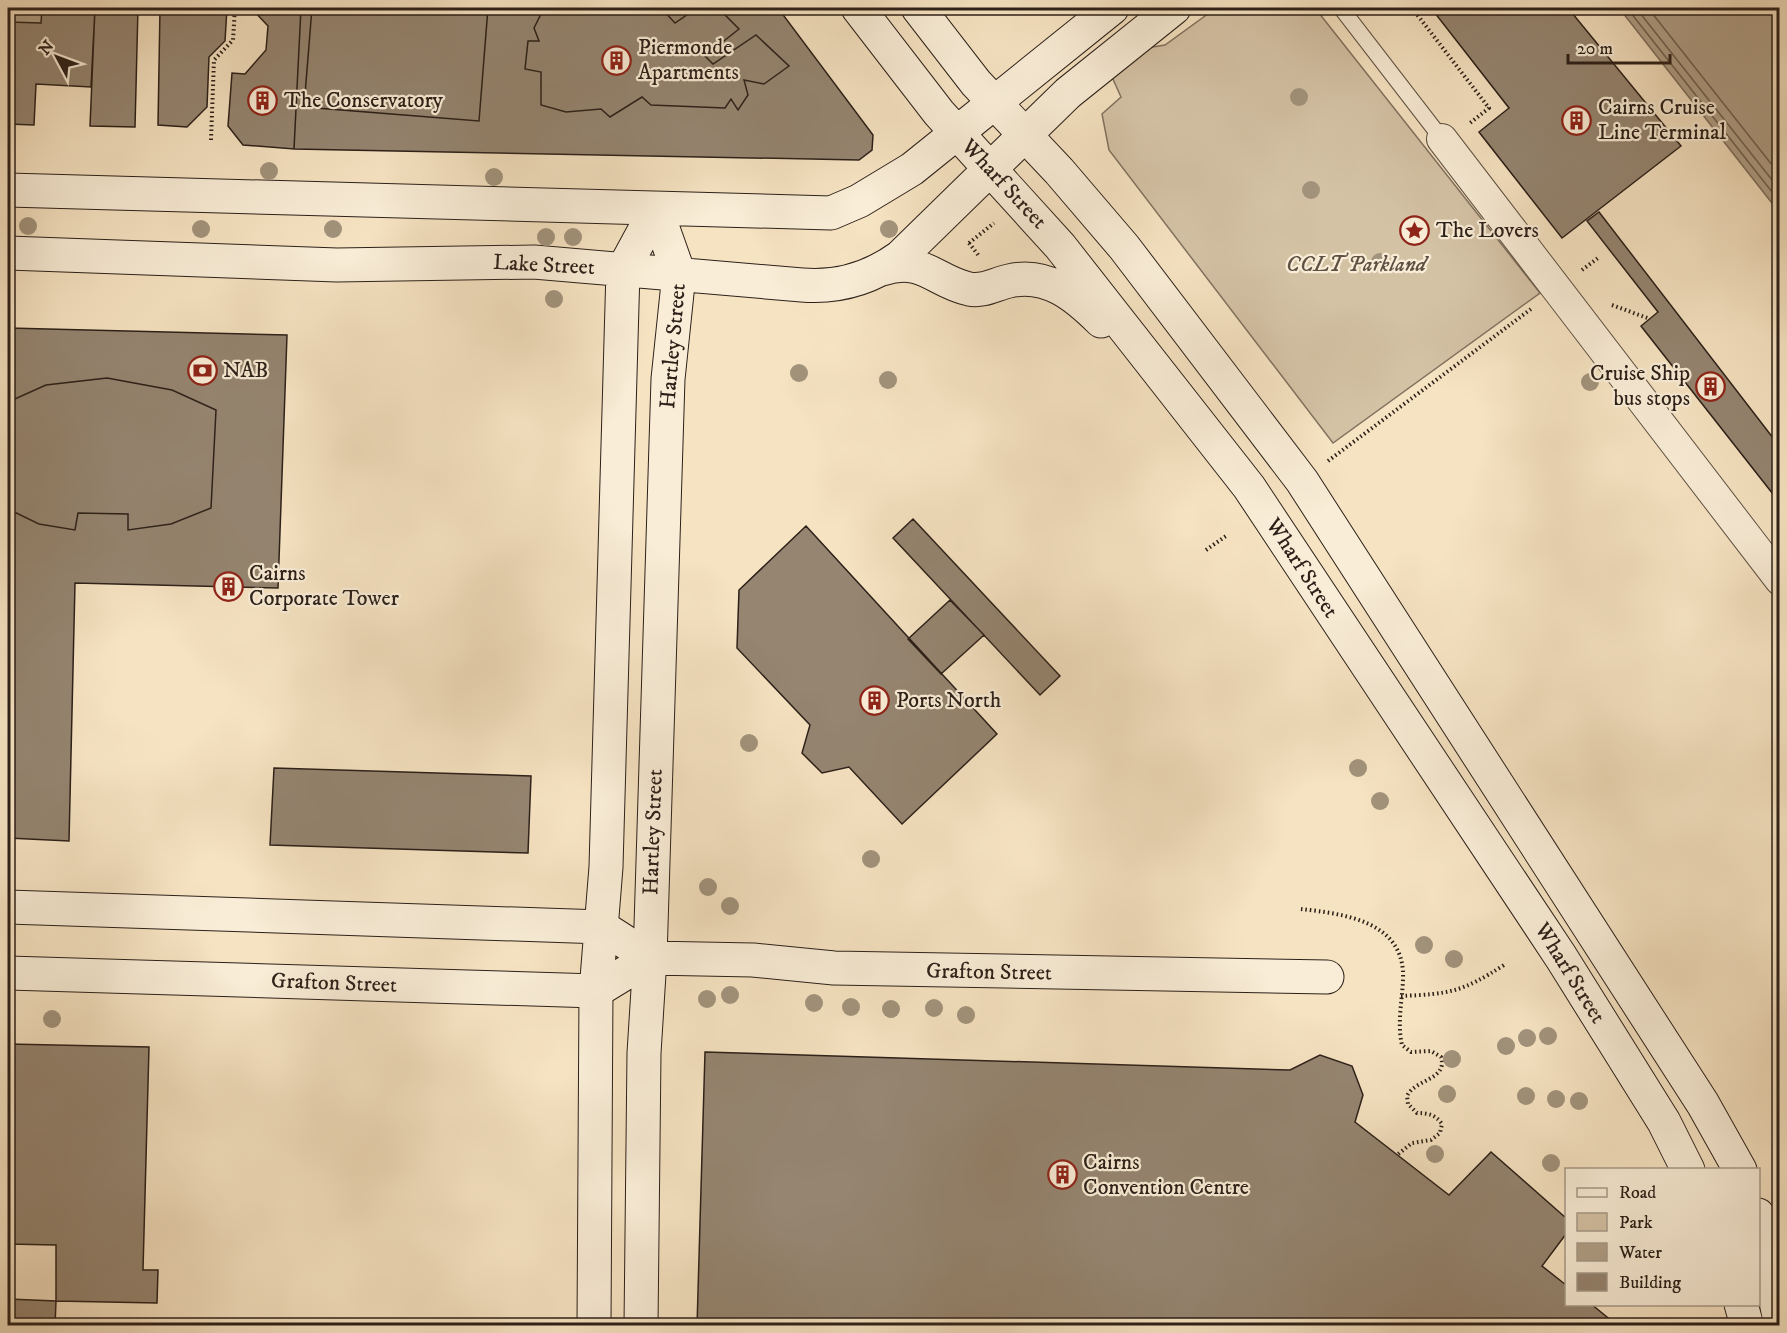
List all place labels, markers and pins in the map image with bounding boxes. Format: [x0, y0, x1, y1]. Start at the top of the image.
place label: Piermonde Apartments [638, 34, 739, 86]
building icon: Piermonde Apartments [601, 44, 633, 76]
building icon: The Conservatory [247, 84, 279, 116]
place label: The Conservatory [284, 87, 444, 114]
place label: Cairns Cruise Line Terminal [1598, 94, 1727, 146]
building icon: Cairns Cruise Line Terminal [1561, 104, 1593, 136]
place icon: The Lovers [1399, 214, 1431, 246]
place label: The Lovers [1436, 217, 1539, 244]
bank icon: NAB [186, 354, 218, 386]
place label: NAB [223, 357, 269, 384]
place label: Cruise Ship bus stops [1590, 360, 1690, 412]
building icon: Cruise Ship bus stops [1695, 370, 1727, 402]
place label: Cairns Corporate Tower [249, 560, 400, 612]
building icon: Cairns Corporate Tower [212, 570, 244, 602]
building icon: Ports North [859, 684, 891, 716]
place label: Ports North [896, 687, 1002, 714]
place label: Cairns Convention Centre [1083, 1149, 1249, 1201]
building icon: Cairns Convention Centre [1046, 1159, 1078, 1191]

